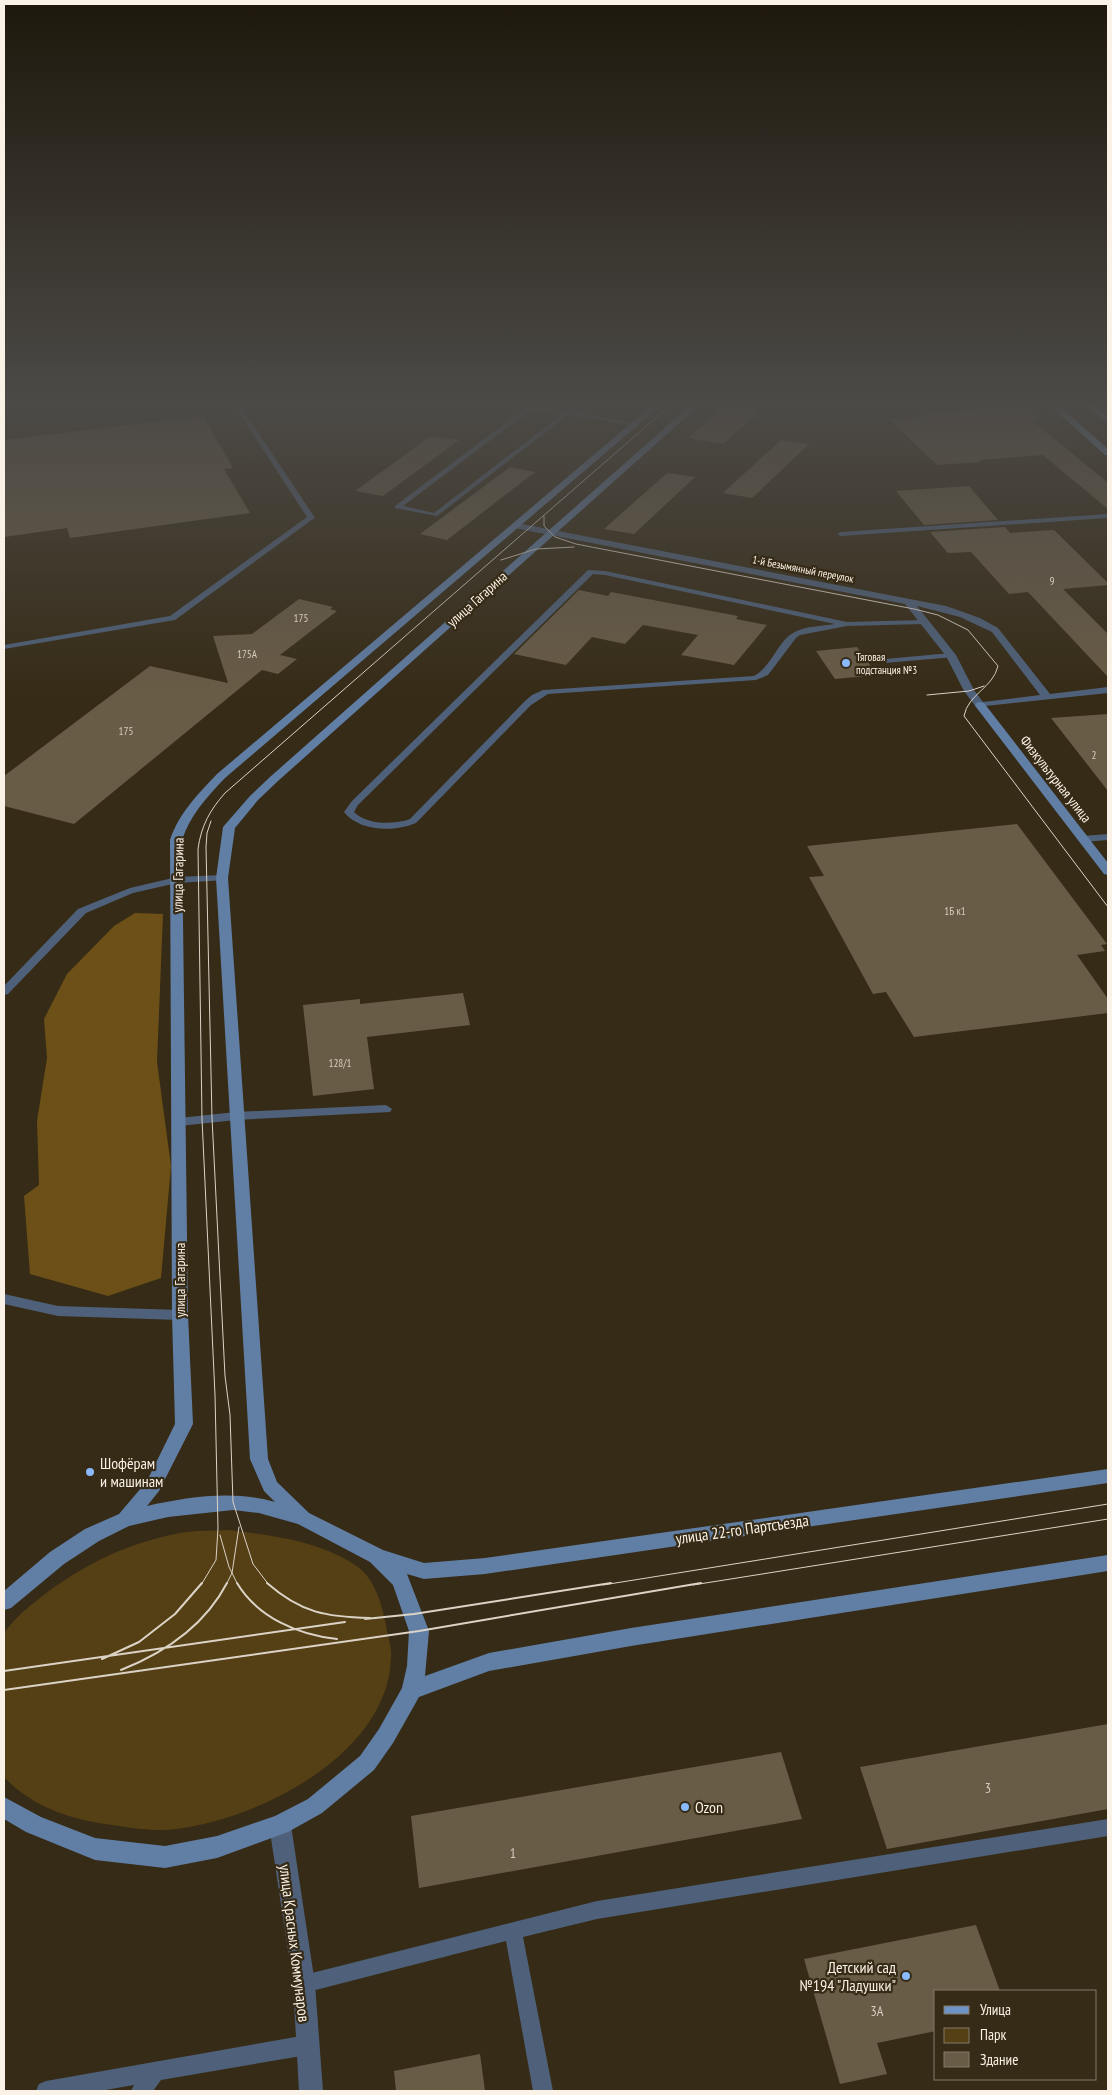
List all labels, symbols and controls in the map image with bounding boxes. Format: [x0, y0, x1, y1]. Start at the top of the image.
street label: 1-й Безымянный переулок [751, 552, 856, 586]
street label: улица Гагарина [443, 567, 511, 631]
house number: 9 [1050, 574, 1055, 588]
house number: 175 [294, 611, 308, 625]
house number: 175А [237, 647, 258, 661]
place label: Тяговая подстанция №3 [856, 650, 917, 677]
marker: Тяговая подстанция №3 [840, 657, 852, 669]
house number: 175 [119, 724, 133, 738]
street label: Физкультурная улица [1016, 732, 1096, 826]
house number: 2 [1092, 748, 1097, 762]
street label: улица Гагарина [168, 838, 188, 912]
house number: 1Б к1 [944, 904, 966, 918]
house number: 128/1 [328, 1056, 352, 1070]
street label: улица Гагарина [171, 1243, 189, 1317]
place label: Шофёрам и машинам [100, 1453, 163, 1491]
marker: Шофёрам и машинам [84, 1466, 96, 1478]
street label: улица 22-го Партсъезда [674, 1510, 810, 1548]
house number: 3 [985, 1779, 991, 1797]
place label: Ozon [695, 1797, 723, 1817]
marker: Ozon [679, 1801, 691, 1813]
house number: 1 [510, 1844, 516, 1862]
street label: улица Красных Коммунаров [275, 1863, 315, 2023]
place label: Детский сад №194 "Ладушки" [800, 1957, 896, 1995]
marker: Детский сад №194 "Ладушки" [900, 1970, 912, 1982]
legend [934, 1990, 1097, 2080]
text: Улица [980, 2000, 1011, 2019]
house number: 3А [871, 2002, 884, 2020]
text: Парк [980, 2025, 1006, 2044]
text: Здание [980, 2050, 1018, 2069]

